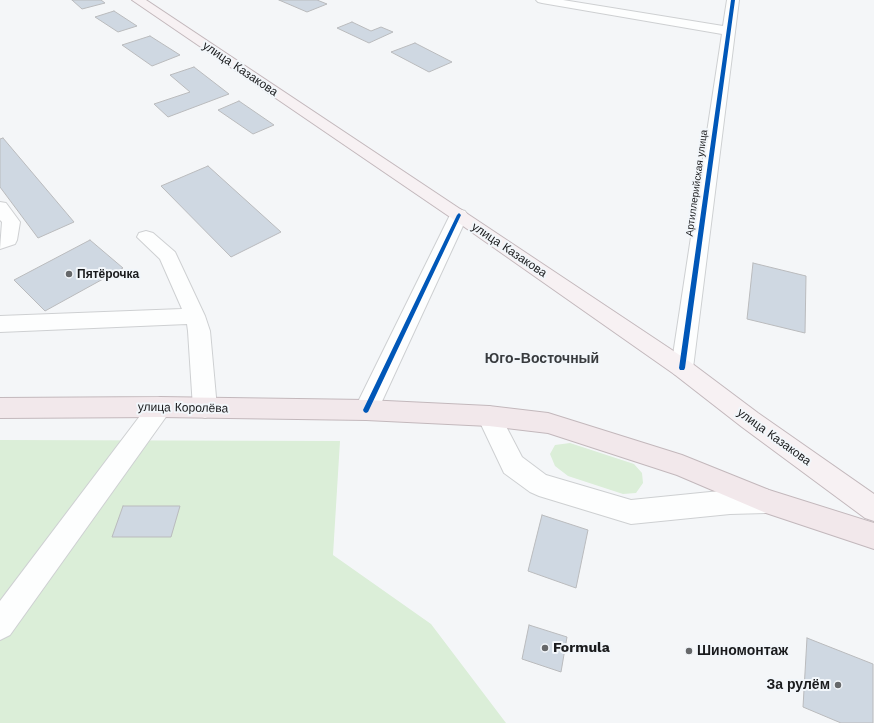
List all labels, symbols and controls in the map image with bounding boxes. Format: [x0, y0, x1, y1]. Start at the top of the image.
street label: улица Казакова [200, 38, 280, 100]
street label: Артиллерийская улица [684, 129, 710, 237]
street label: улица Казакова [469, 219, 549, 281]
place label: Пятёрочка [77, 267, 139, 281]
marker: Пятёрочка [64, 269, 74, 279]
district label: Юго-Восточный [485, 351, 599, 367]
street label: улица Королёва [138, 400, 228, 416]
street label: улица Казакова [734, 405, 814, 469]
place label: Formula [553, 640, 610, 656]
marker: Formula [540, 643, 550, 653]
place label: Шиномонтаж [697, 643, 788, 659]
marker: Шиномонтаж [684, 646, 694, 656]
place label: За рулём [766, 677, 830, 693]
marker: За рулём [833, 680, 843, 690]

